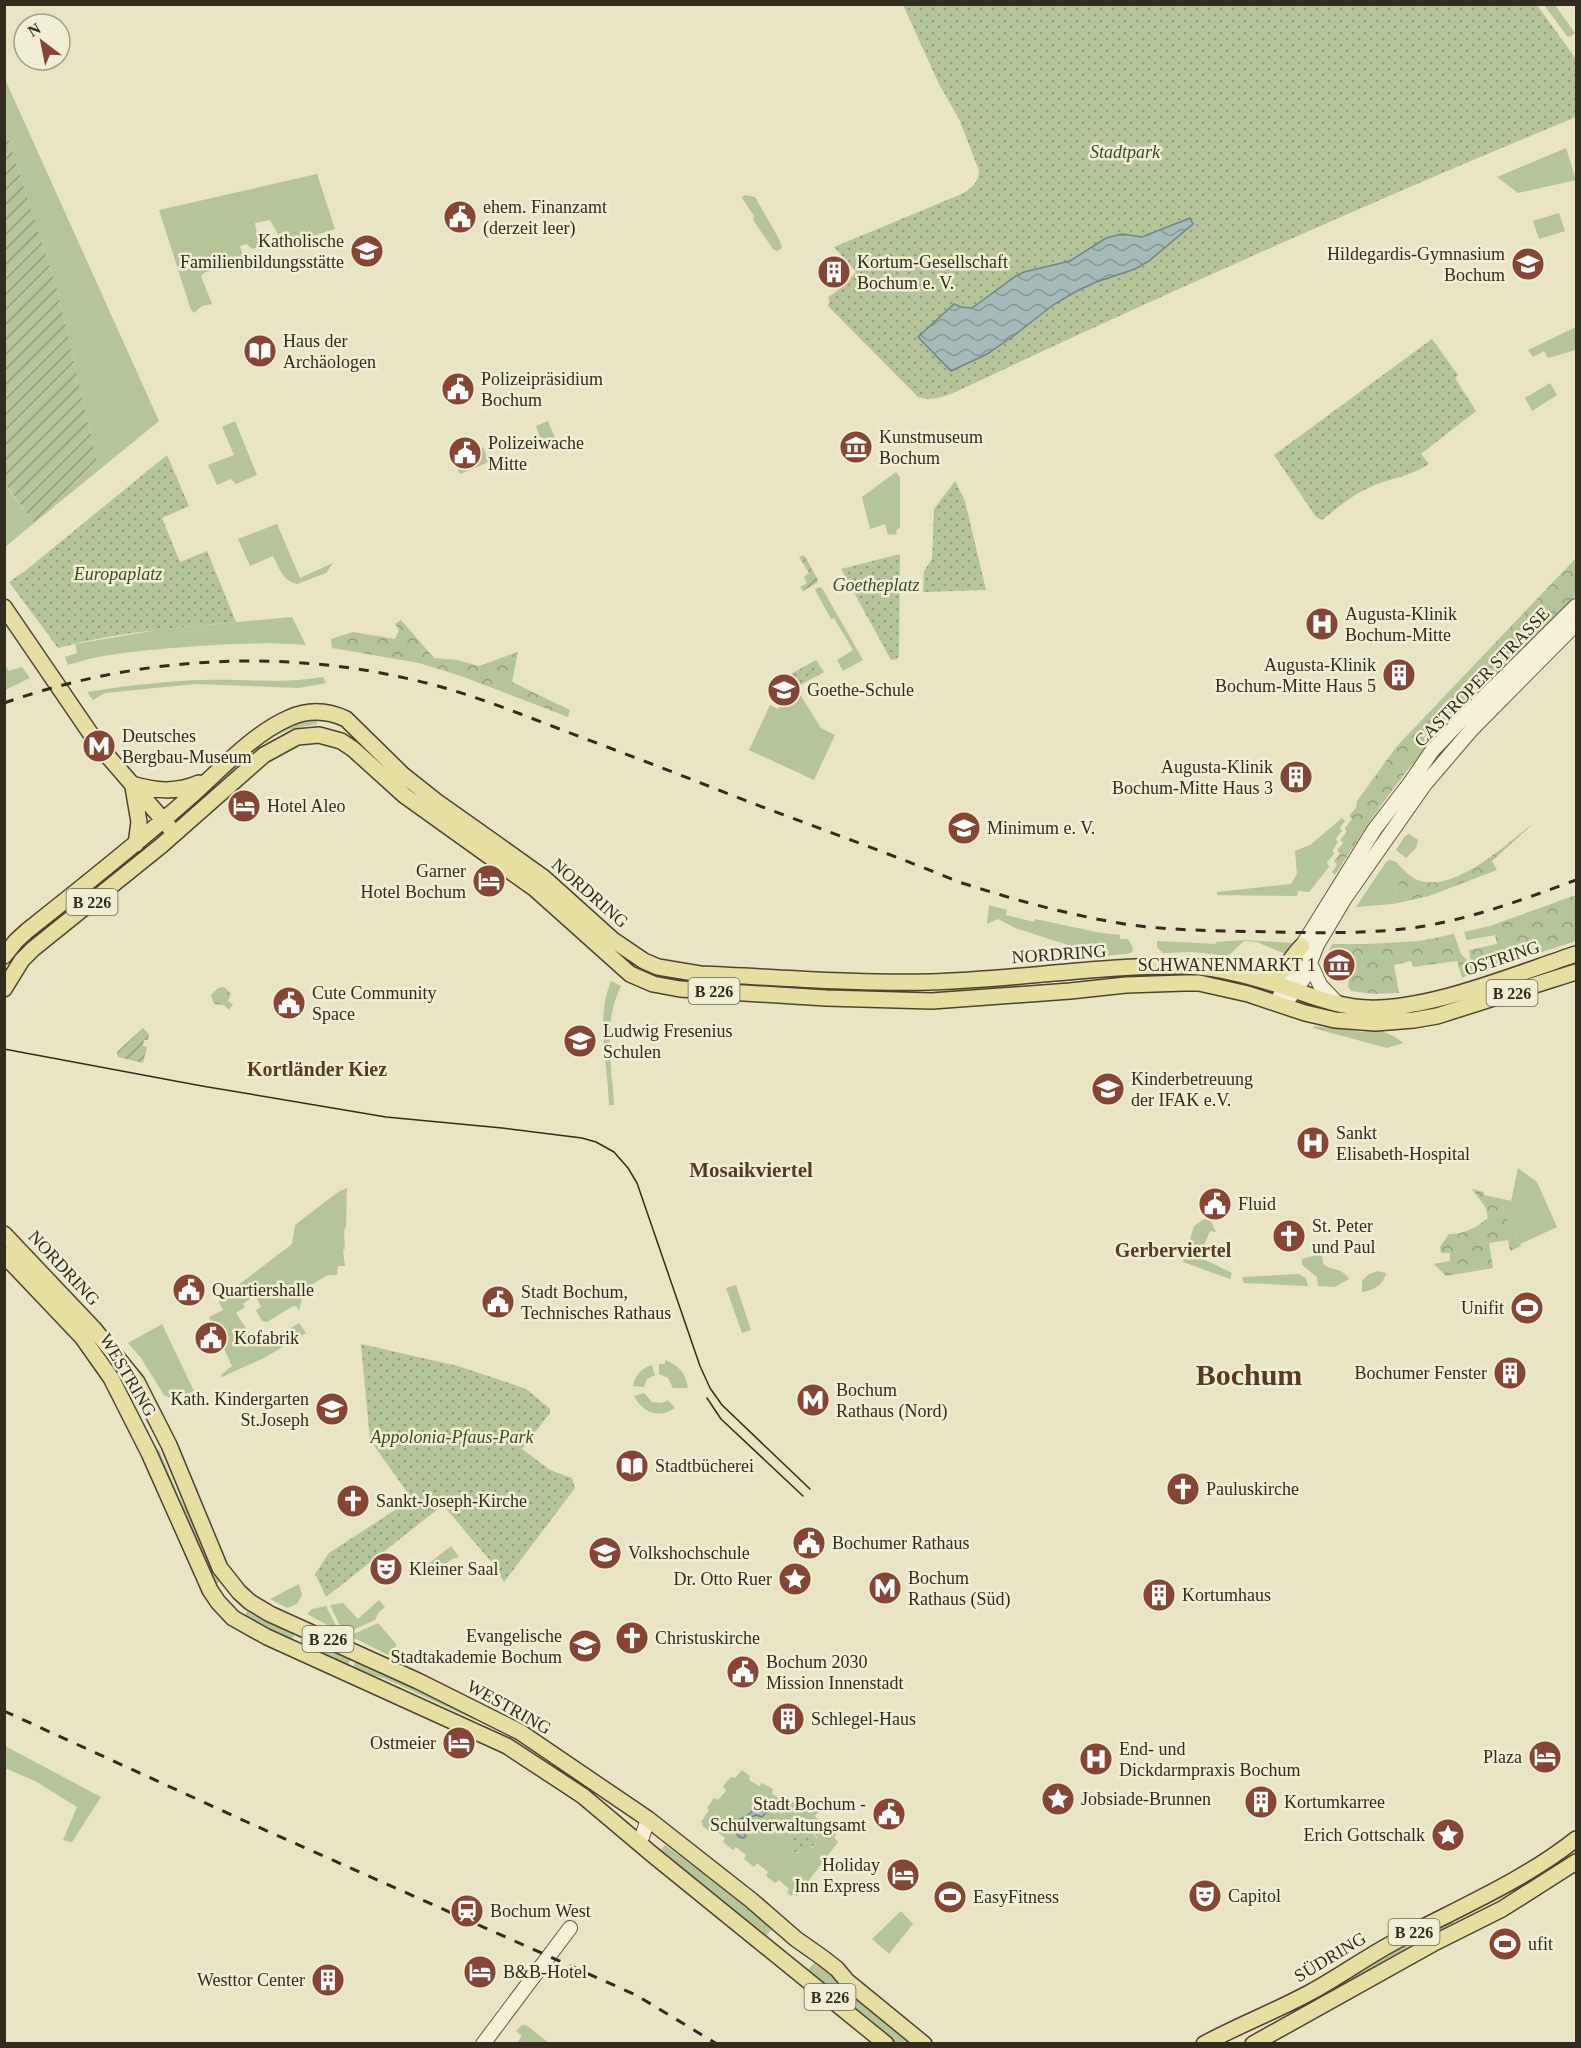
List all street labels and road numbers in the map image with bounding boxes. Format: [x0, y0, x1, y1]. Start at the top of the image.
street label: CASTROPER STRASSE [1410, 603, 1554, 751]
street label: NORDRING [548, 854, 632, 932]
road number: B 226 [66, 889, 118, 915]
street label: OSTRING [1462, 936, 1542, 980]
street label: NORDRING [1011, 941, 1107, 967]
road number: B 226 [688, 978, 740, 1004]
road number: B 226 [1486, 980, 1538, 1006]
street label: NORDRING [24, 1226, 104, 1310]
street label: WESTRING [95, 1330, 161, 1420]
road number: B 226 [302, 1626, 354, 1652]
street label: WESTRING [463, 1676, 555, 1738]
road number: B 226 [1388, 1919, 1440, 1945]
street label: SÜDRING [1291, 1928, 1369, 1986]
road number: B 226 [804, 1984, 856, 2010]

